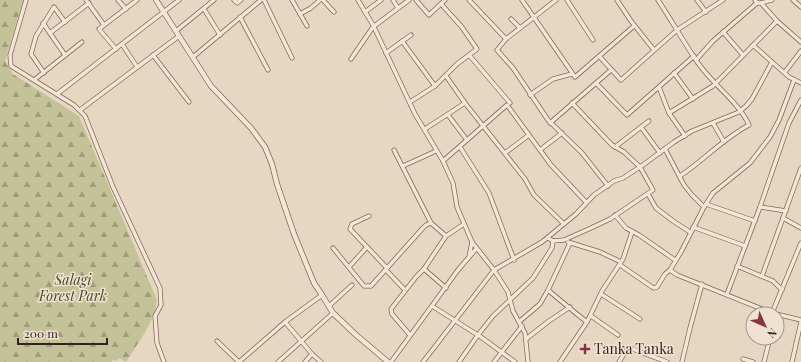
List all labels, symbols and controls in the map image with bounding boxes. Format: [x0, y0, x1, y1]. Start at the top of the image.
park label: Salagi Forest Park [38, 270, 107, 305]
north arrow [745, 306, 785, 346]
scale bar [18, 320, 107, 346]
text: 200 m [24, 325, 58, 341]
text: N [764, 325, 781, 342]
place label: Tanka Tanka [594, 339, 674, 358]
marker: Tanka Tanka [579, 343, 591, 355]

